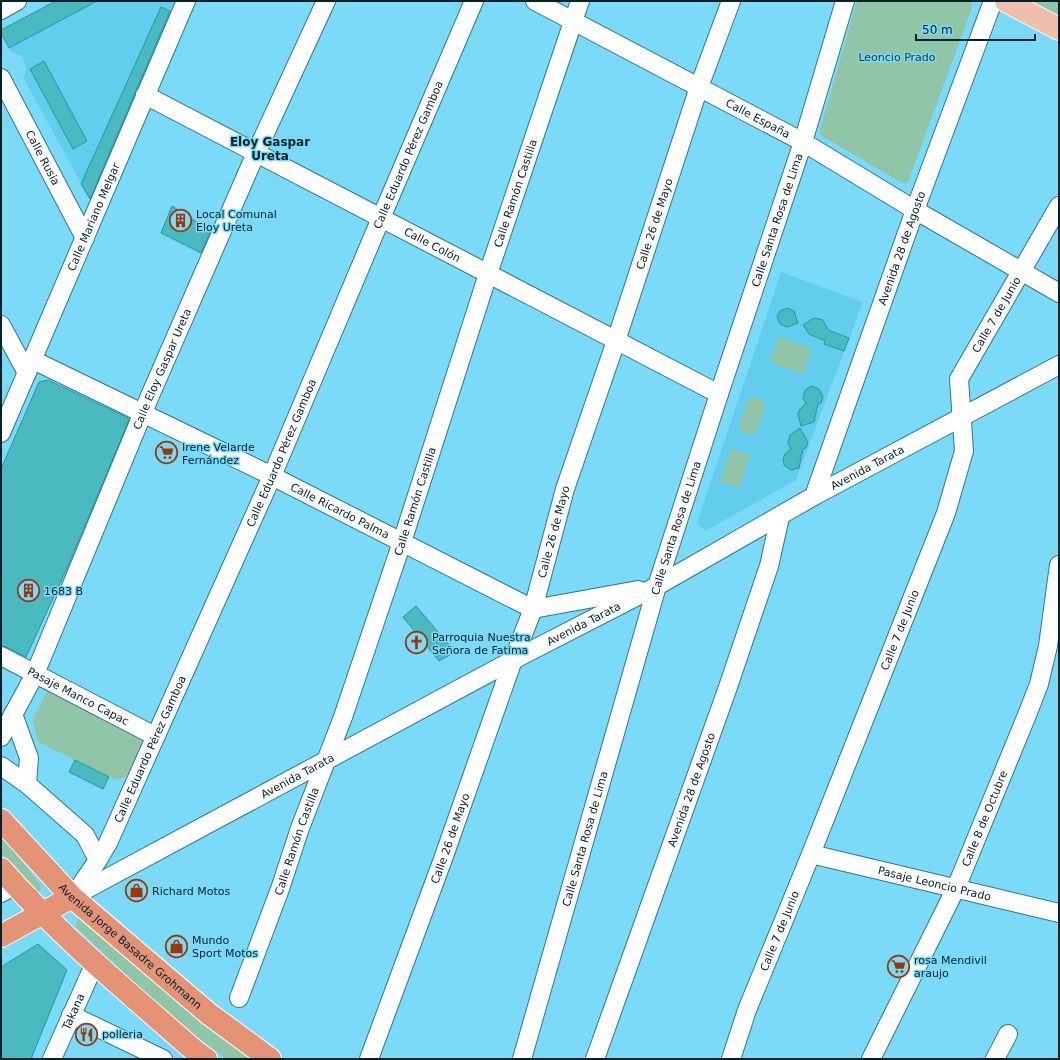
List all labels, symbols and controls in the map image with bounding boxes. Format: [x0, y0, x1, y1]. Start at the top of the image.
scale bar [916, 16, 1035, 42]
text: 50 m [922, 23, 953, 37]
park label: Leoncio Prado [858, 51, 936, 64]
street label: Calle Eduardo Pérez Gamboa [371, 79, 446, 231]
street label: Calle España [723, 96, 792, 141]
street label: Calle Rusia [23, 128, 62, 188]
district label: Eloy Gaspar Ureta [230, 135, 310, 163]
street label: Calle Ramón Castilla [491, 138, 540, 249]
street label: Calle Santa Rosa de Lima [749, 152, 806, 289]
street label: Calle Mariano Melgar [65, 161, 123, 273]
street label: Calle 26 de Mayo [634, 176, 676, 271]
street label: Avenida 28 de Agosto [876, 189, 929, 307]
building icon: Local Comunal Eloy Ureta [167, 207, 193, 233]
place label: Local Comunal Eloy Ureta [196, 208, 277, 234]
street label: Calle Colón [402, 225, 463, 265]
street label: Calle 7 de Junio [970, 274, 1024, 355]
street label: Calle Eloy Gaspar Ureta [131, 307, 194, 432]
street label: Calle Eduardo Pérez Gamboa [244, 377, 319, 529]
supermarket icon: Irene Velarde Fernández [154, 440, 180, 466]
place label: Irene Velarde Fernández [182, 441, 255, 467]
street label: Avenida Tarata [829, 443, 907, 493]
street label: Calle Ramón Castilla [392, 446, 439, 558]
street label: Calle Santa Rosa de Lima [649, 459, 704, 596]
street label: Calle Ricardo Palma [288, 480, 391, 542]
street label: Calle 26 de Mayo [536, 484, 573, 579]
building icon: 1683 B [15, 578, 41, 604]
place label: 1683 B [44, 585, 83, 598]
street label: Calle 7 de Junio [878, 588, 922, 672]
street label: Avenida Tarata [545, 600, 623, 649]
church icon: Parroquia Nuestra Señora de Fatima [404, 630, 430, 656]
place label: Parroquia Nuestra Señora de Fatima [432, 631, 531, 657]
street label: Pasaje Manco Capac [25, 665, 131, 728]
street label: Calle Eduardo Pérez Gamboa [112, 674, 189, 825]
street label: Avenida 28 de Agosto [665, 731, 718, 849]
street label: Avenida Tarata [259, 751, 337, 801]
street label: Calle 8 de Octubre [959, 769, 1011, 869]
street label: Calle Santa Rosa de Lima [560, 770, 611, 908]
street label: Calle Ramón Castilla [272, 786, 322, 897]
street label: Calle 26 de Mayo [428, 791, 473, 886]
street label: Pasaje Leoncio Prado [877, 864, 993, 904]
shop icon: Richard Motos [124, 878, 150, 904]
street label: Avenida Jorge Basadre Grohmann [56, 881, 204, 1012]
place label: Richard Motos [152, 885, 231, 898]
street label: Calle 7 de Junio [758, 889, 802, 973]
shop icon: Mundo Sport Motos [163, 933, 189, 959]
place label: Mundo Sport Motos [192, 934, 258, 960]
supermarket icon: rosa Mendivil araujo [885, 953, 911, 979]
place label: rosa Mendivil araujo [914, 954, 987, 980]
street label: Takana [60, 992, 87, 1033]
restaurant icon: polleria [73, 1021, 99, 1047]
place label: polleria [102, 1028, 143, 1041]

